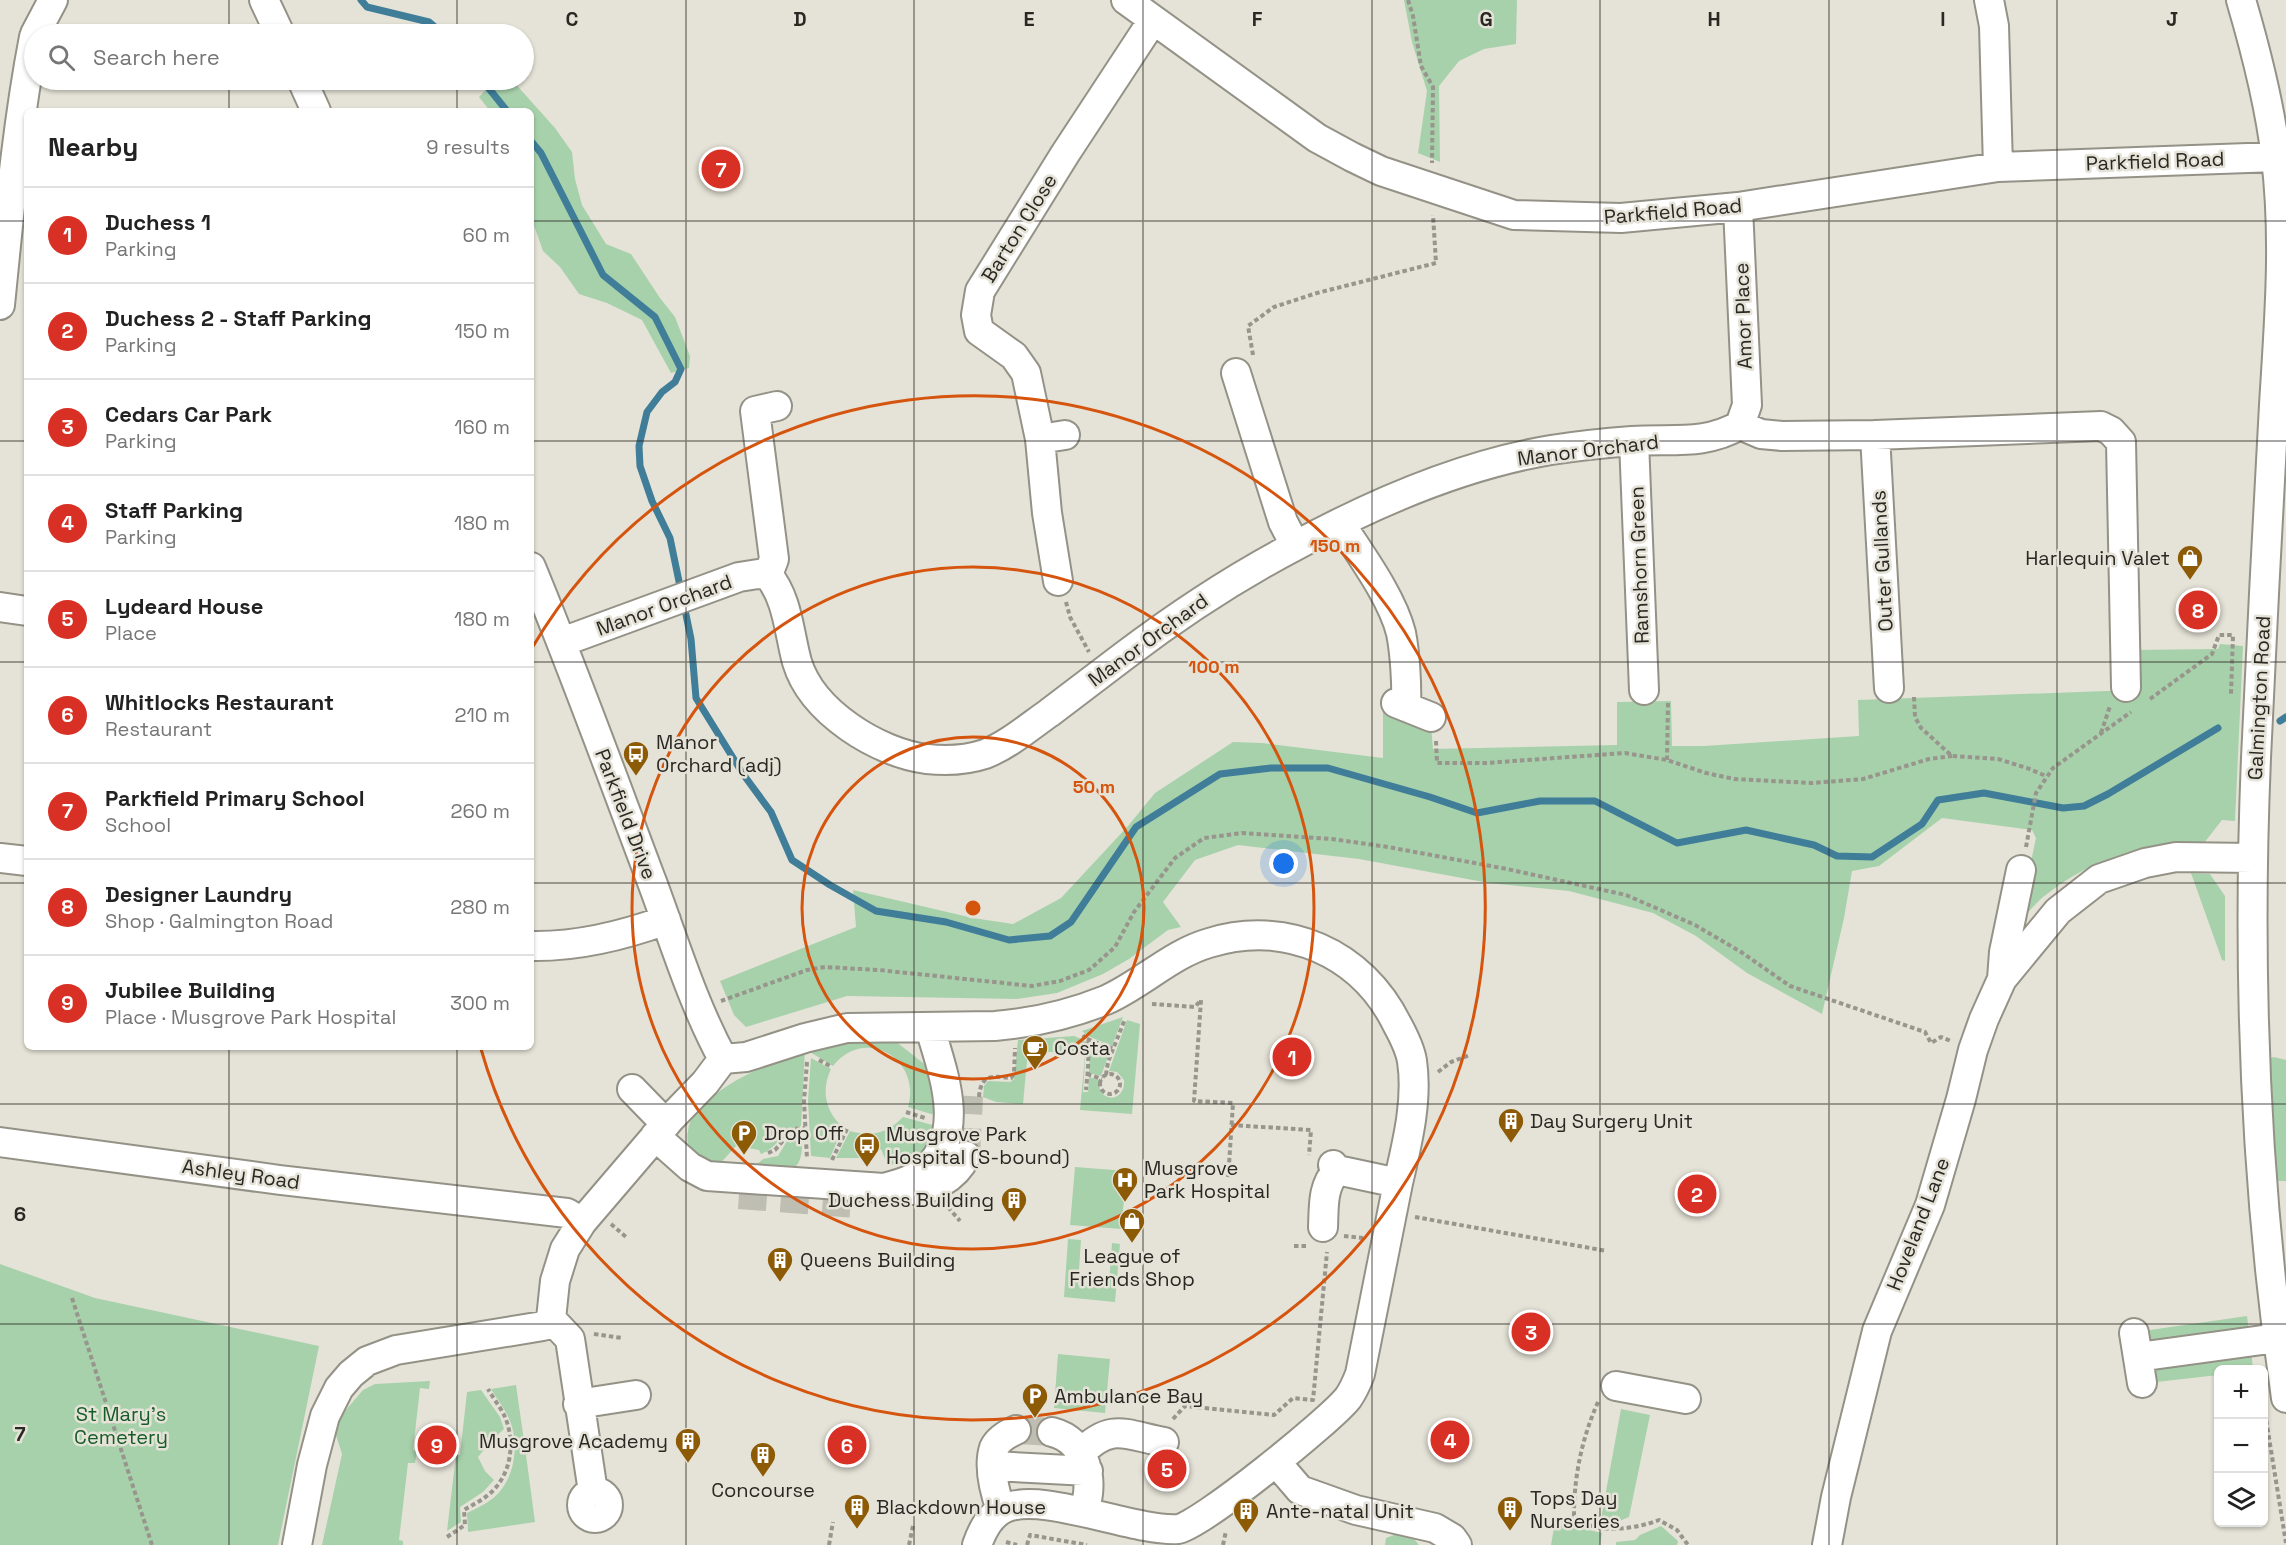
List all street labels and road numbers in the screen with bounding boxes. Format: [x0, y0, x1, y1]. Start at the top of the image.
street label: Parkfield Road [2085, 146, 2225, 176]
street label: Barton Close [975, 169, 1063, 287]
street label: Parkfield Road [1603, 192, 1743, 230]
street label: Amor Place [1728, 262, 1758, 370]
street label: Manor Orchard [1516, 428, 1660, 472]
street label: Ramshorn Green [1623, 486, 1655, 644]
street label: Outer Gullands [1865, 490, 1899, 632]
street label: Manor Orchard [593, 568, 735, 642]
street label: Manor Orchard [1083, 588, 1213, 692]
street label: Galmington Road [2242, 615, 2276, 781]
street label: Parkfield Drive [589, 745, 663, 883]
street label: Ashley Road [180, 1153, 302, 1195]
street label: Hoveland Lane [1881, 1154, 1955, 1294]

